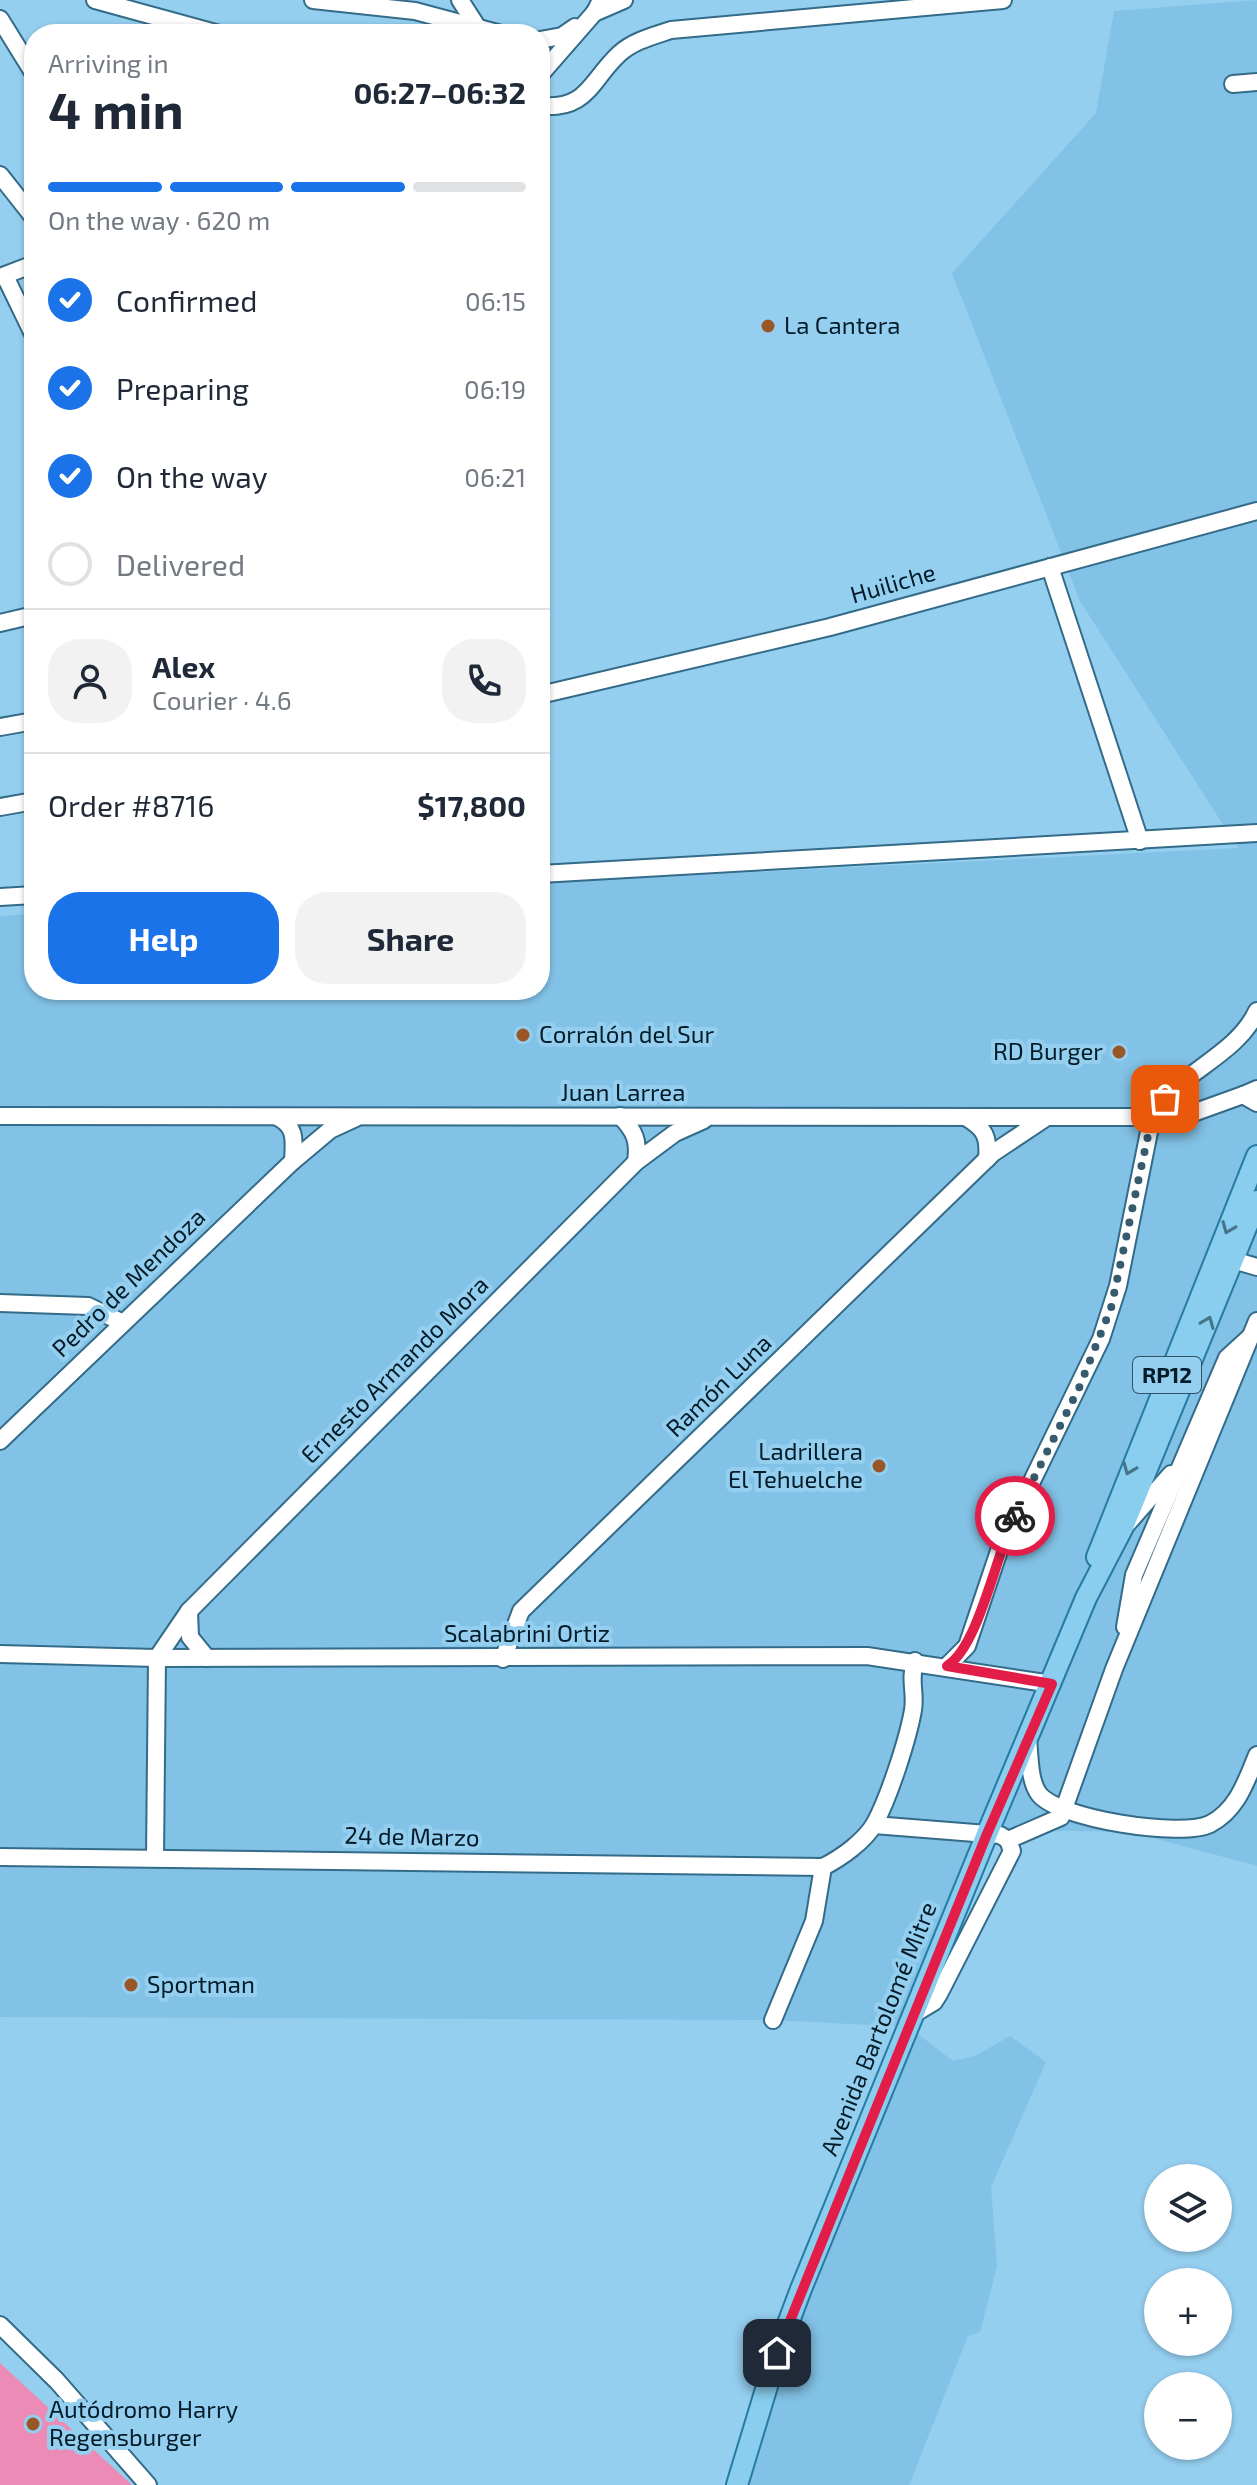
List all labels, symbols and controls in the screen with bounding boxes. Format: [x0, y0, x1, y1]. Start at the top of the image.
text: Arriving in [48, 47, 169, 78]
text: 06:27–06:32 [353, 74, 526, 110]
text: 4 min [48, 77, 184, 139]
text: On the way · 620 m [48, 204, 270, 235]
icon: check [48, 278, 92, 322]
text: Confirmed [116, 282, 257, 318]
text: 06:15 [465, 285, 526, 316]
place label: La Cantera [784, 310, 901, 339]
marker: La Cantera [759, 317, 777, 335]
icon: check [48, 366, 92, 410]
text: Preparing [116, 370, 249, 406]
text: 06:19 [464, 373, 526, 404]
icon: check [48, 454, 92, 498]
text: On the way [116, 458, 268, 494]
text: 06:21 [464, 461, 526, 492]
text: Delivered [116, 546, 245, 582]
street label: Huiliche [847, 557, 939, 609]
button: person [48, 639, 132, 723]
button: phone [442, 639, 526, 723]
text: Alex [152, 648, 215, 684]
text: Courier · 4.6 [152, 684, 292, 715]
text: Order #8716 [48, 787, 214, 823]
text: $17,800 [417, 787, 526, 823]
button: Help [48, 892, 279, 984]
button: Share [295, 892, 526, 984]
place label: Corralón del Sur [539, 1019, 714, 1048]
marker: Corralón del Sur [514, 1026, 532, 1044]
place label: RD Burger [993, 1036, 1103, 1065]
marker: RD Burger [1110, 1043, 1128, 1061]
pin [1131, 1065, 1199, 1133]
street label: Juan Larrea [561, 1077, 685, 1106]
icon: bag [1143, 1077, 1187, 1121]
street label: Pedro de Mendoza [45, 1201, 211, 1362]
one-way arrow [1221, 1220, 1238, 1234]
street label: Ernesto Armando Mora [294, 1269, 493, 1468]
one-way arrow [1199, 1316, 1215, 1330]
street label: Ramón Luna [659, 1328, 777, 1442]
road number: RP12 [1133, 1357, 1201, 1393]
place label: Ladrillera El Tehuelche [728, 1436, 863, 1493]
marker: Ladrillera El Tehuelche [870, 1457, 888, 1475]
one-way arrow [1123, 1461, 1139, 1475]
courier [975, 1476, 1055, 1556]
icon: bike [993, 1494, 1037, 1538]
street label: Scalabrini Ortiz [444, 1618, 610, 1647]
street label: 24 de Marzo [344, 1820, 480, 1851]
street label: Avenida Bartolomé Mitre [813, 1897, 942, 2159]
place label: Sportman [147, 1969, 255, 1998]
marker: Sportman [122, 1976, 140, 1994]
map controls [1144, 2164, 1232, 2460]
button: layers [1144, 2164, 1232, 2252]
button: + [1144, 2268, 1232, 2356]
pin [743, 2319, 811, 2387]
icon: home [755, 2331, 799, 2375]
button: − [1144, 2372, 1232, 2460]
place label: Autódromo Harry Regensburger [49, 2394, 239, 2451]
marker: Autódromo Harry Regensburger [24, 2415, 42, 2433]

